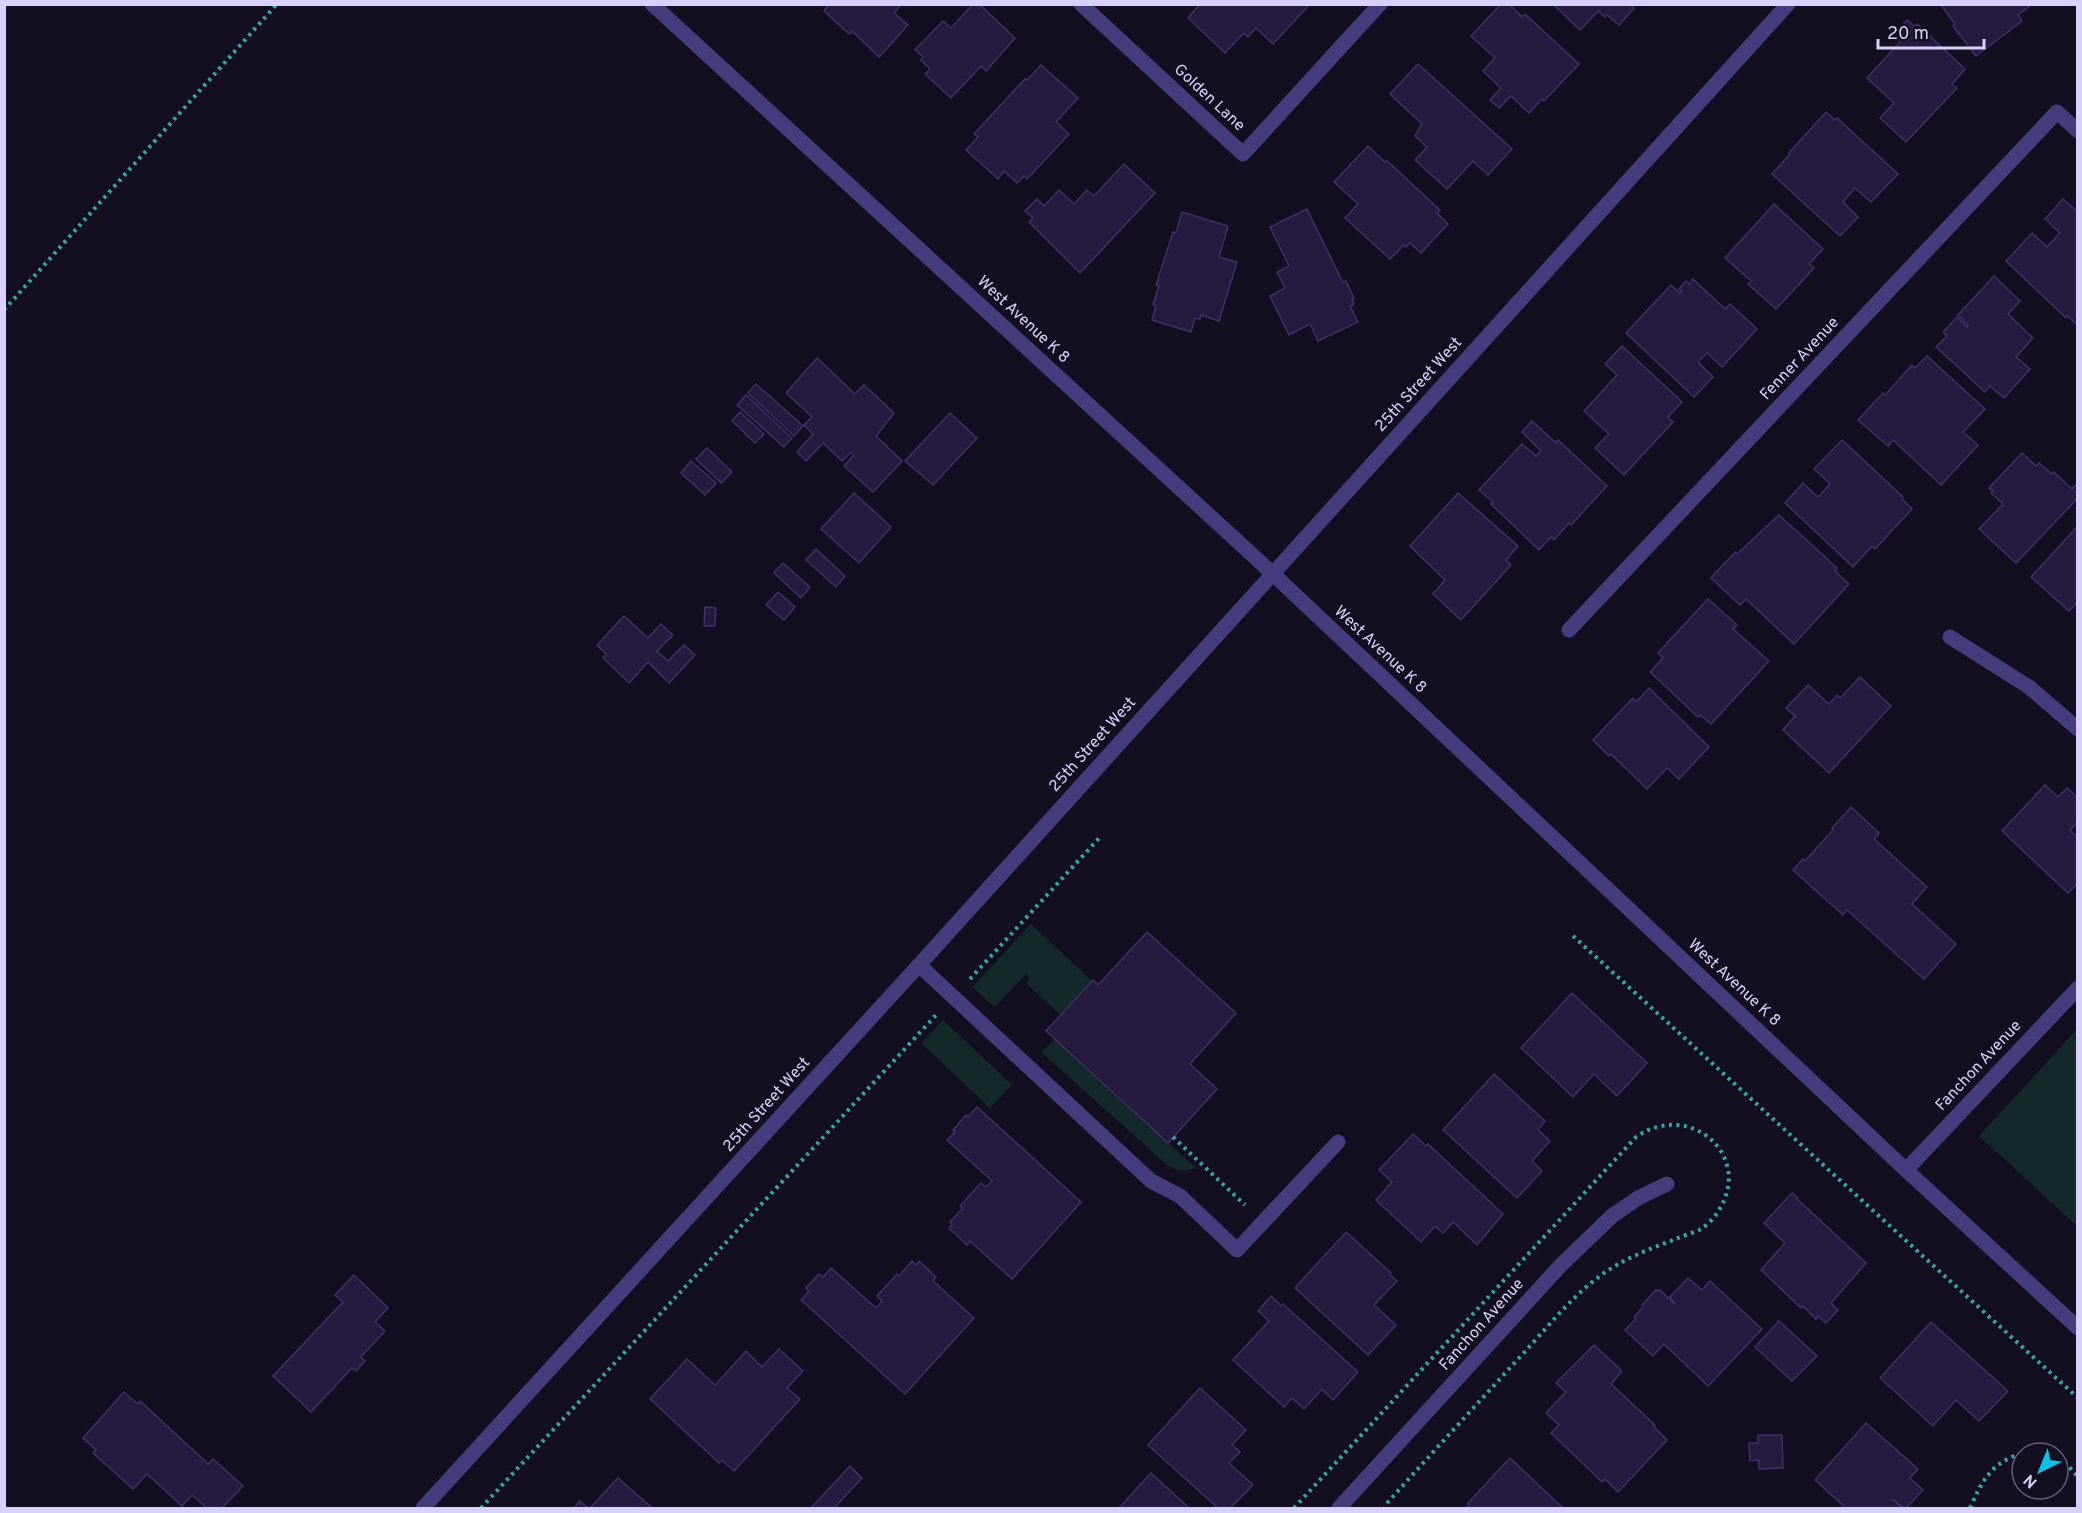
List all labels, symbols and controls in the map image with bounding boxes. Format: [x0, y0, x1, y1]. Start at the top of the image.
scale bar [1878, 12, 1984, 50]
text: 20 m [1887, 23, 1929, 46]
street label: Golden Lane [1169, 60, 1249, 136]
street label: West Avenue K 8 [973, 272, 1073, 368]
street label: Fenner Avenue [1756, 313, 1844, 405]
street label: 25th Street West [1371, 333, 1467, 437]
street label: West Avenue K 8 [1330, 602, 1430, 698]
street label: 25th Street West [1045, 693, 1141, 797]
street label: West Avenue K 8 [1684, 935, 1784, 1031]
street label: Fanchon Avenue [1932, 1016, 2026, 1116]
street label: 25th Street West [719, 1053, 815, 1157]
street label: Fanchon Avenue [1435, 1275, 1529, 1375]
north arrow [2010, 1441, 2070, 1501]
text: N [2020, 1469, 2042, 1492]

